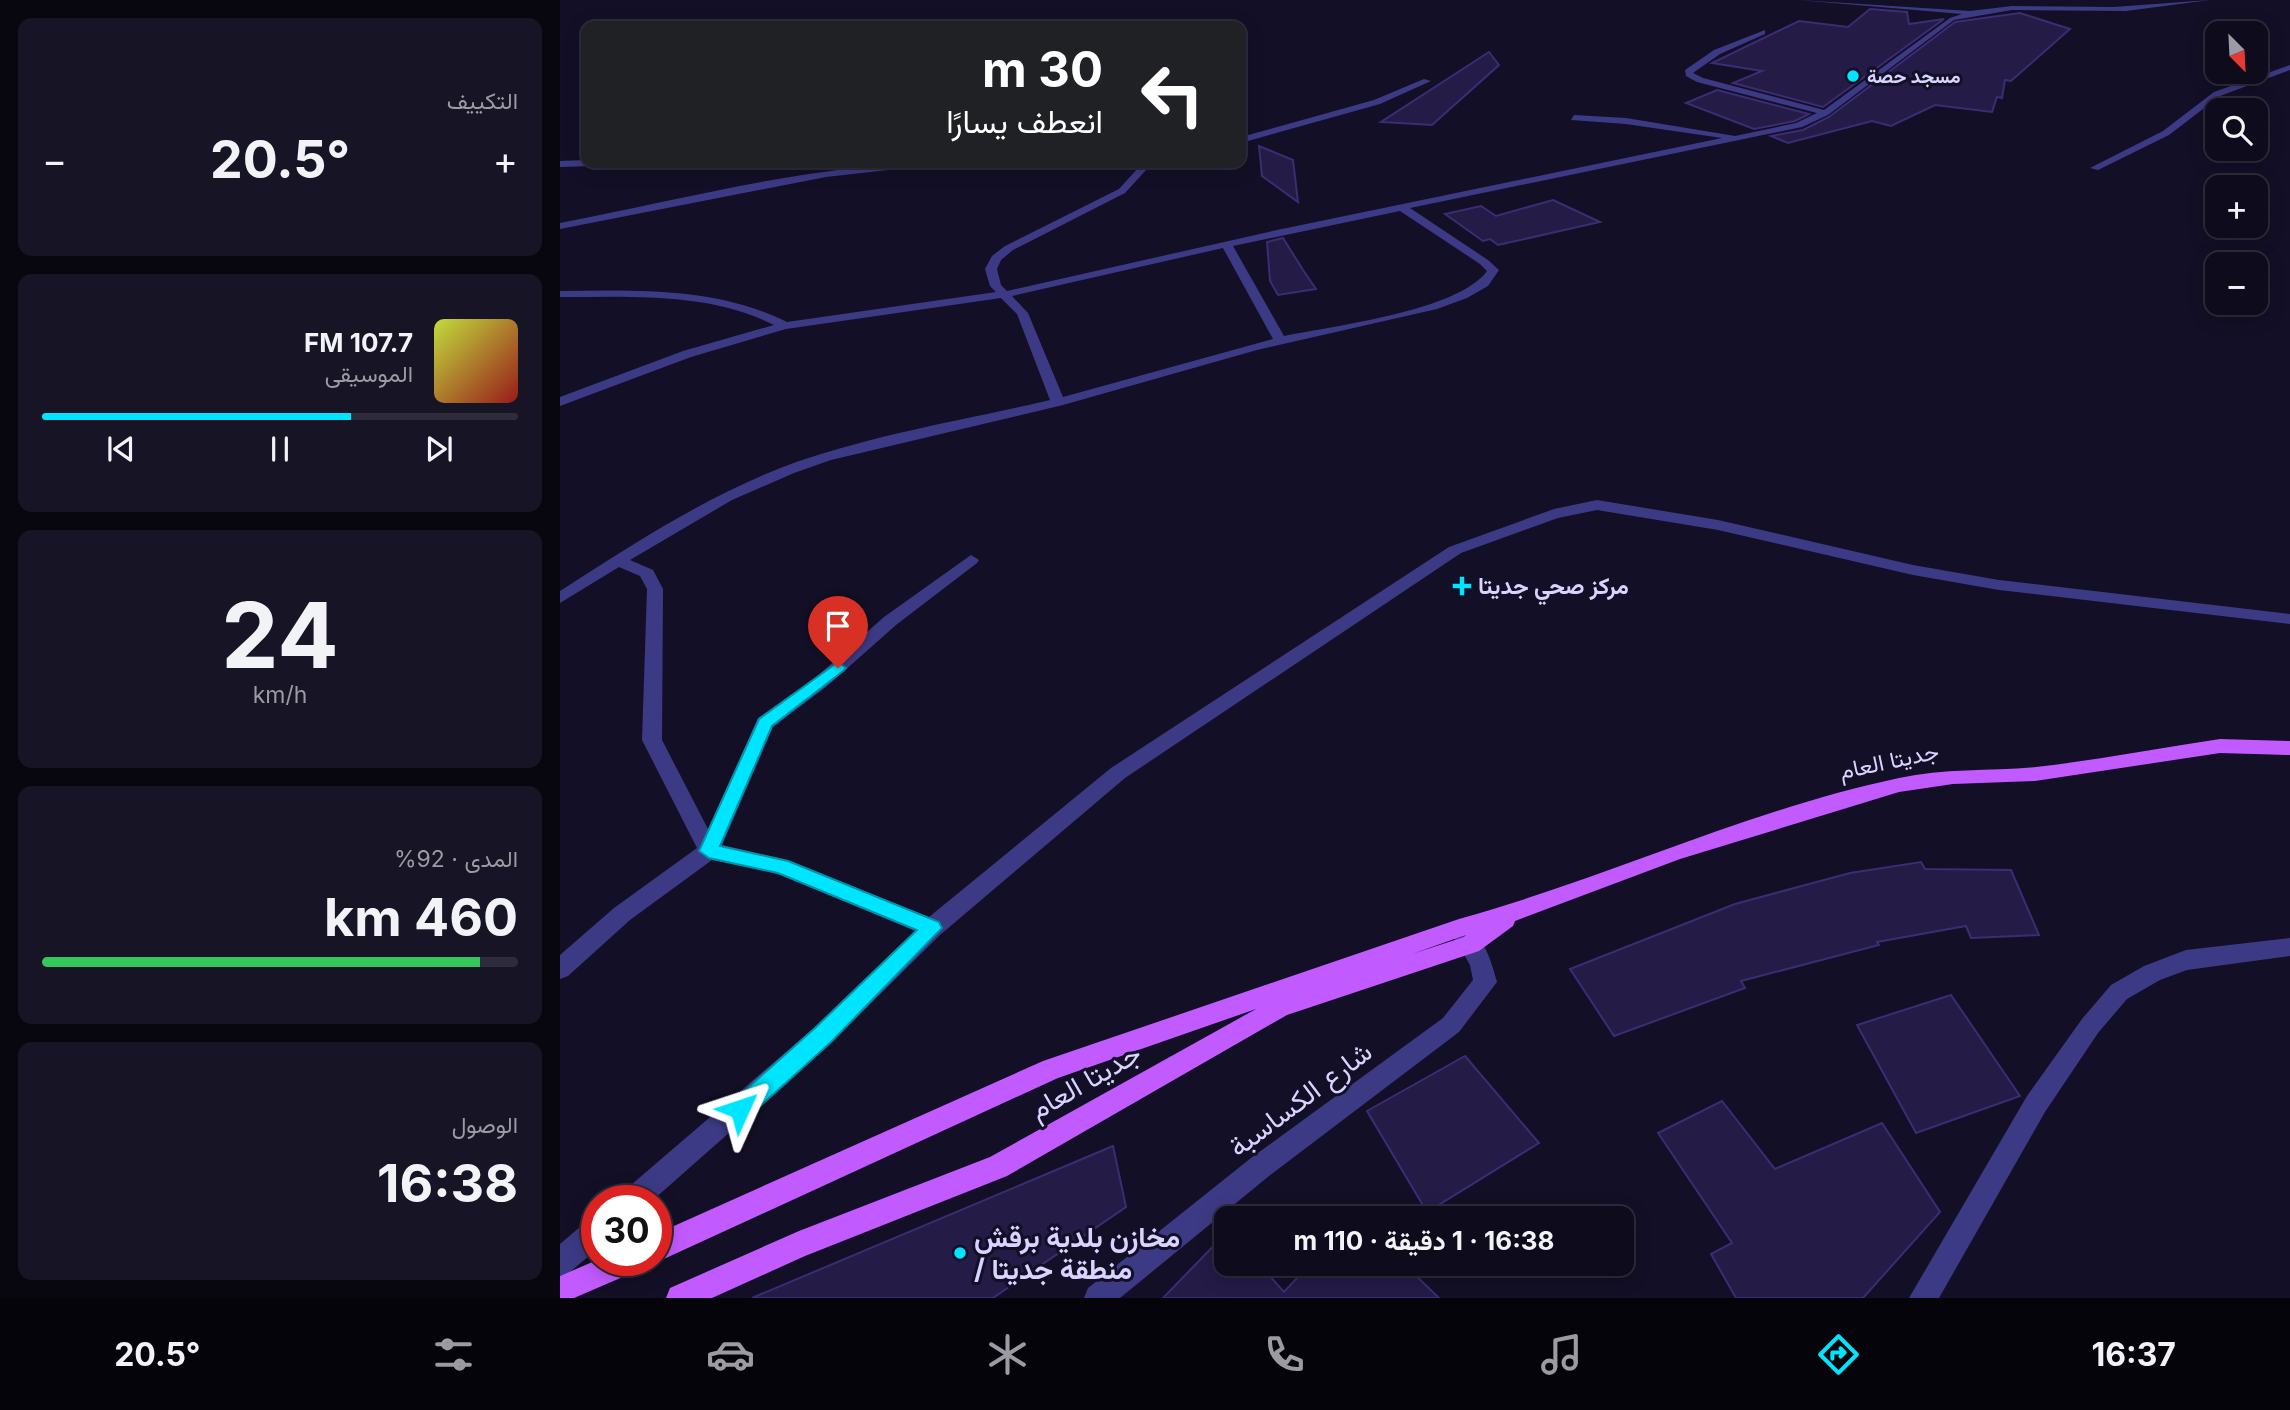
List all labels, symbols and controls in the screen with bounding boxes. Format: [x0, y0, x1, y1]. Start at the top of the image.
north arrow [2205, 21, 2268, 84]
map controls [2205, 21, 2268, 315]
text: 30 m [982, 40, 1103, 99]
icon: left [1127, 49, 1218, 140]
place label: مسجد حصة [1867, 65, 1960, 88]
marker: مسجد حصة [1845, 68, 1861, 84]
text: التكييف [447, 87, 518, 115]
button: search [2205, 98, 2268, 161]
text: انعطف يسارًا [946, 102, 1103, 141]
text: 20.5° [210, 128, 350, 191]
text: − [42, 137, 67, 183]
text: + [493, 137, 518, 183]
button: + [2205, 175, 2268, 238]
button: − [2205, 252, 2268, 315]
text: 107.7 FM [304, 327, 413, 358]
text: الموسيقى [325, 360, 413, 388]
icon: previous [102, 430, 140, 468]
icon: pause [261, 430, 299, 468]
icon: next [420, 430, 458, 468]
place label: مركز صحي جديتا [1478, 572, 1629, 606]
marker: مركز صحي جديتا [1452, 576, 1472, 596]
text: 24 [221, 580, 339, 690]
pin [808, 596, 868, 668]
icon: arrive [819, 607, 857, 645]
text: km/h [253, 681, 307, 709]
street label: جديتا العام [1837, 737, 1941, 786]
text: المدى · 92% [394, 845, 518, 873]
text: 460 km [324, 886, 518, 949]
street label: شارع الكساسبة [1222, 1034, 1379, 1165]
street label: جديتا العام [1023, 1036, 1148, 1128]
position arrow [703, 1072, 777, 1146]
text: الوصول [452, 1111, 518, 1139]
text: 16:38 [377, 1152, 518, 1215]
speed limit sign: 30 [581, 1185, 672, 1276]
place label: مخازن بلدية برقش / منطقة جديتا [974, 1220, 1180, 1286]
text: 16:38 · 1 دقيقة · 110 m [1293, 1225, 1555, 1256]
marker: مخازن بلدية برقش / منطقة جديتا [952, 1245, 968, 1261]
icon: filters [429, 1330, 478, 1379]
icon: car [706, 1330, 755, 1379]
icon: climate [983, 1330, 1032, 1379]
icon: phone [1260, 1330, 1309, 1379]
icon: music [1537, 1330, 1586, 1379]
icon: directions [1814, 1330, 1863, 1379]
text: 20.5° [114, 1335, 200, 1374]
text: 16:37 [2091, 1335, 2176, 1374]

